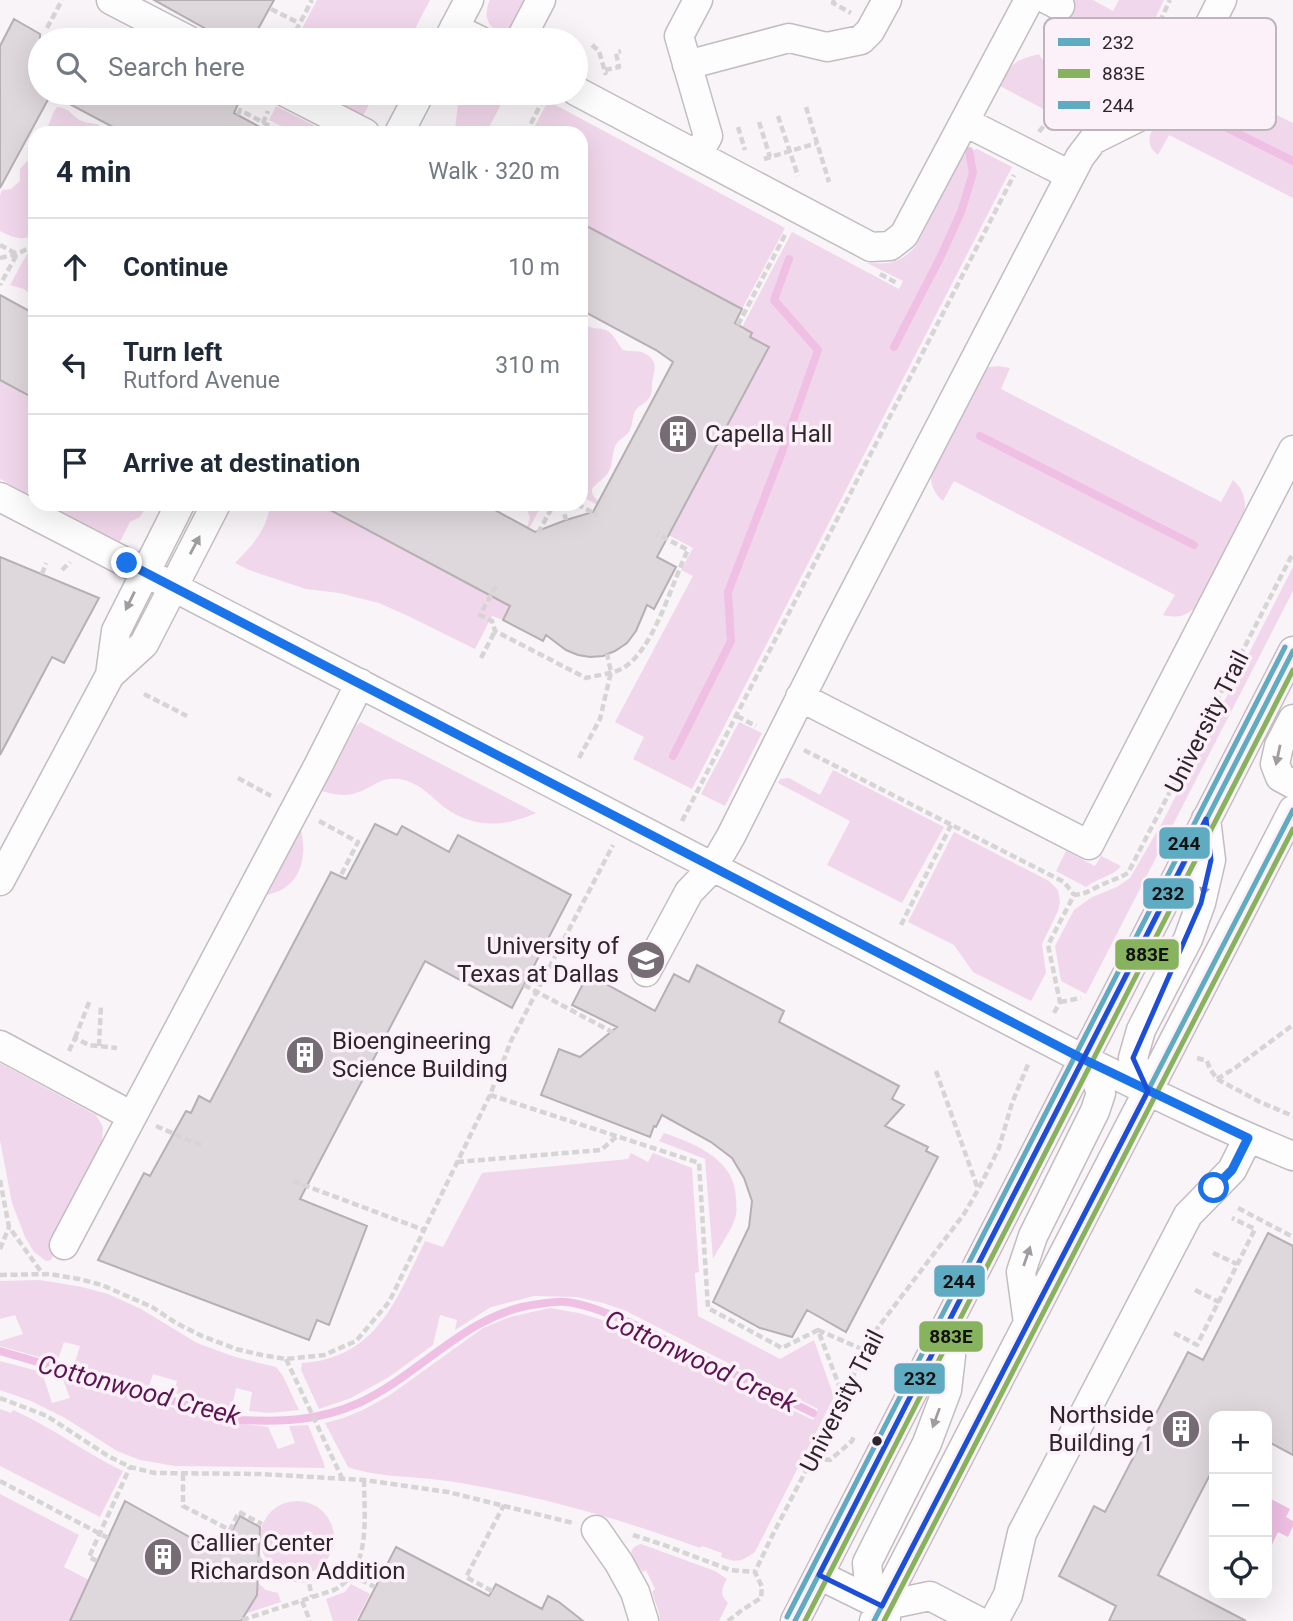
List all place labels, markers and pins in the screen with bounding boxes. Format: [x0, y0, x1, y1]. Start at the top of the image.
building icon: Capella Hall [657, 413, 699, 455]
place label: Capella Hall [705, 420, 832, 448]
place label: University of Texas at Dallas [457, 932, 620, 988]
school or university icon: University of Texas at Dallas [625, 939, 667, 981]
place label: Bioengineering Science Building [332, 1027, 508, 1083]
building icon: Bioengineering Science Building [284, 1034, 326, 1076]
place label: Northside Building 1 [1049, 1401, 1154, 1457]
building icon: Northside Building 1 [1160, 1408, 1202, 1450]
unlabelled marker [870, 1434, 884, 1448]
place label: Callier Center Richardson Addition [190, 1529, 405, 1585]
building icon: Callier Center Richardson Addition [142, 1536, 184, 1578]

